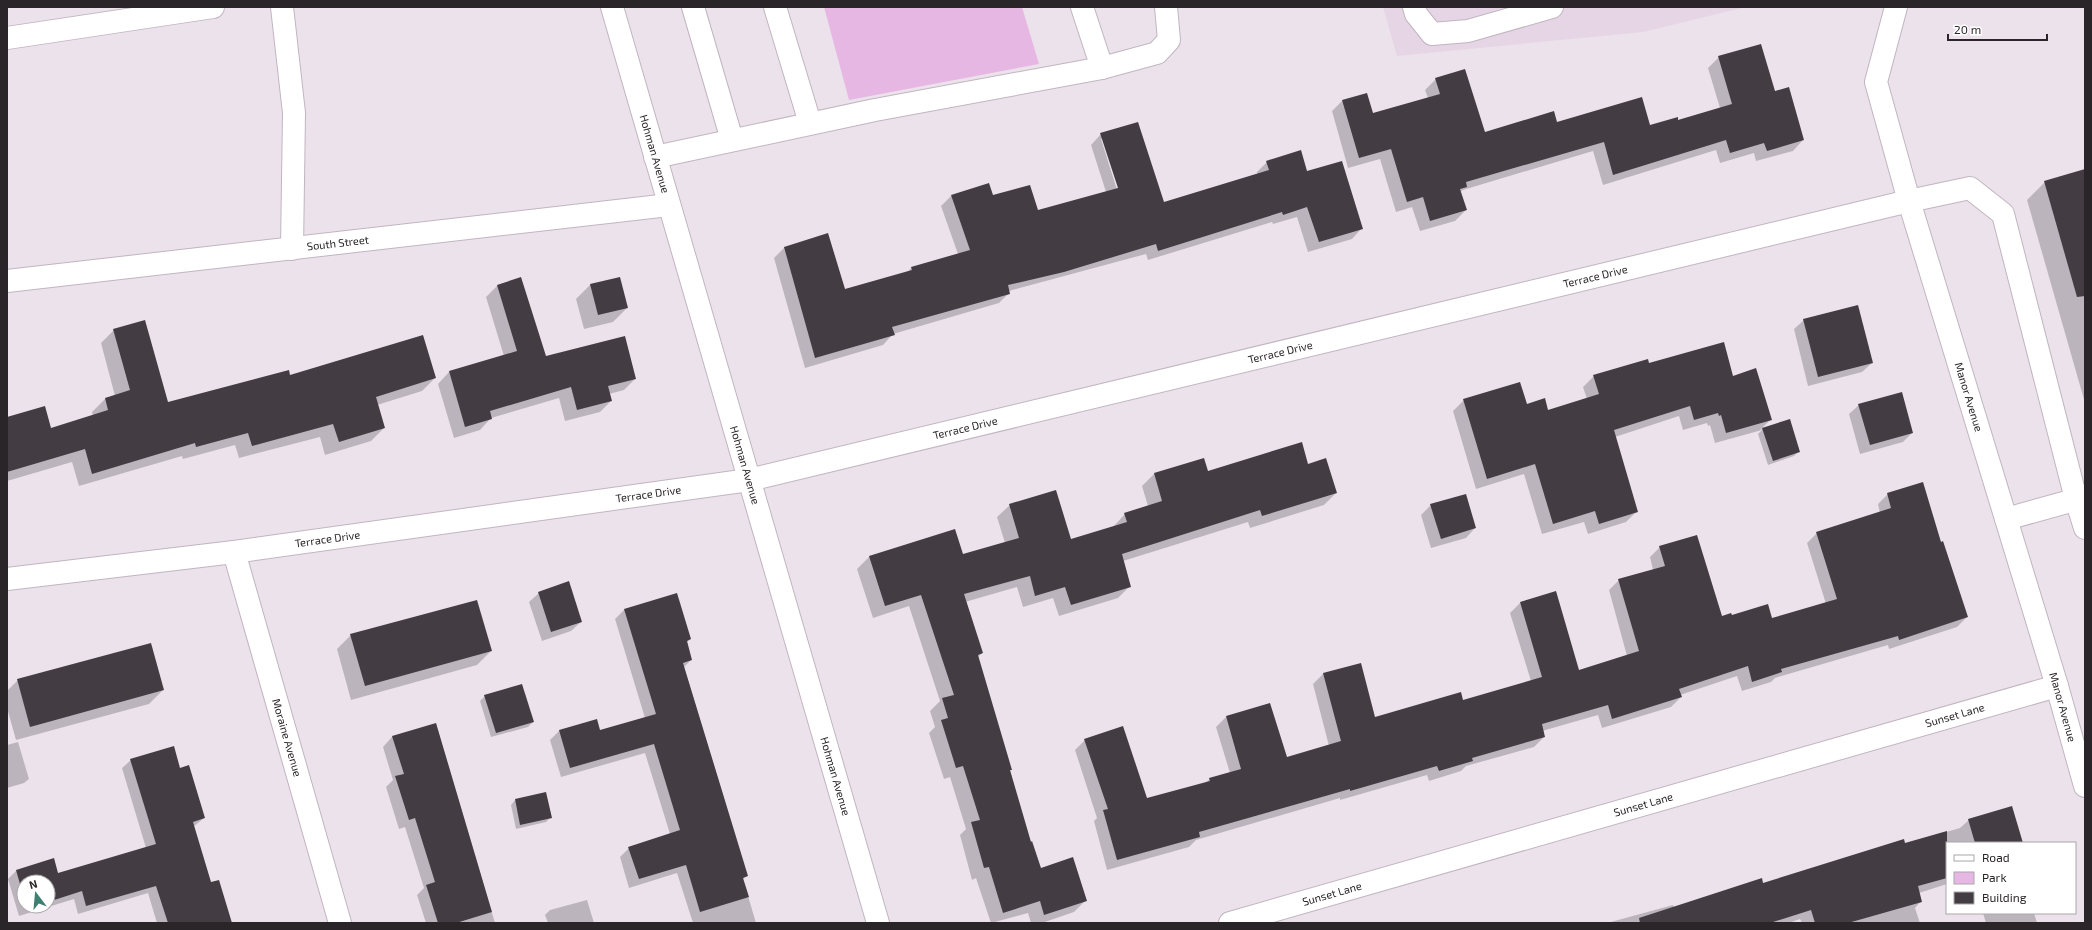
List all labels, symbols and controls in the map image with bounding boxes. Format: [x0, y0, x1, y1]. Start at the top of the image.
scale bar [1948, 16, 2047, 42]
text: 20 m [1954, 22, 1981, 36]
street label: Hohman Avenue [638, 113, 673, 195]
street label: South Street [306, 233, 370, 253]
street label: Terrace Drive [1562, 262, 1629, 290]
street label: Terrace Drive [1247, 338, 1314, 366]
street label: Manor Avenue [1953, 361, 1986, 433]
street label: Terrace Drive [932, 413, 999, 442]
street label: Hohman Avenue [728, 424, 763, 506]
street label: Terrace Drive [615, 483, 682, 505]
street label: Terrace Drive [294, 527, 361, 549]
street label: Manor Avenue [2047, 671, 2079, 743]
street label: Moraine Avenue [270, 697, 305, 778]
street label: Sunset Lane [1924, 700, 1986, 729]
street label: Hohman Avenue [818, 735, 853, 817]
street label: Sunset Lane [1612, 789, 1674, 819]
legend [1946, 842, 2076, 914]
text: Road [1982, 850, 2010, 864]
text: Park [1982, 870, 2007, 884]
north arrow [16, 874, 56, 914]
text: N [27, 877, 39, 891]
street label: Sunset Lane [1301, 879, 1363, 908]
text: Building [1982, 890, 2027, 904]

